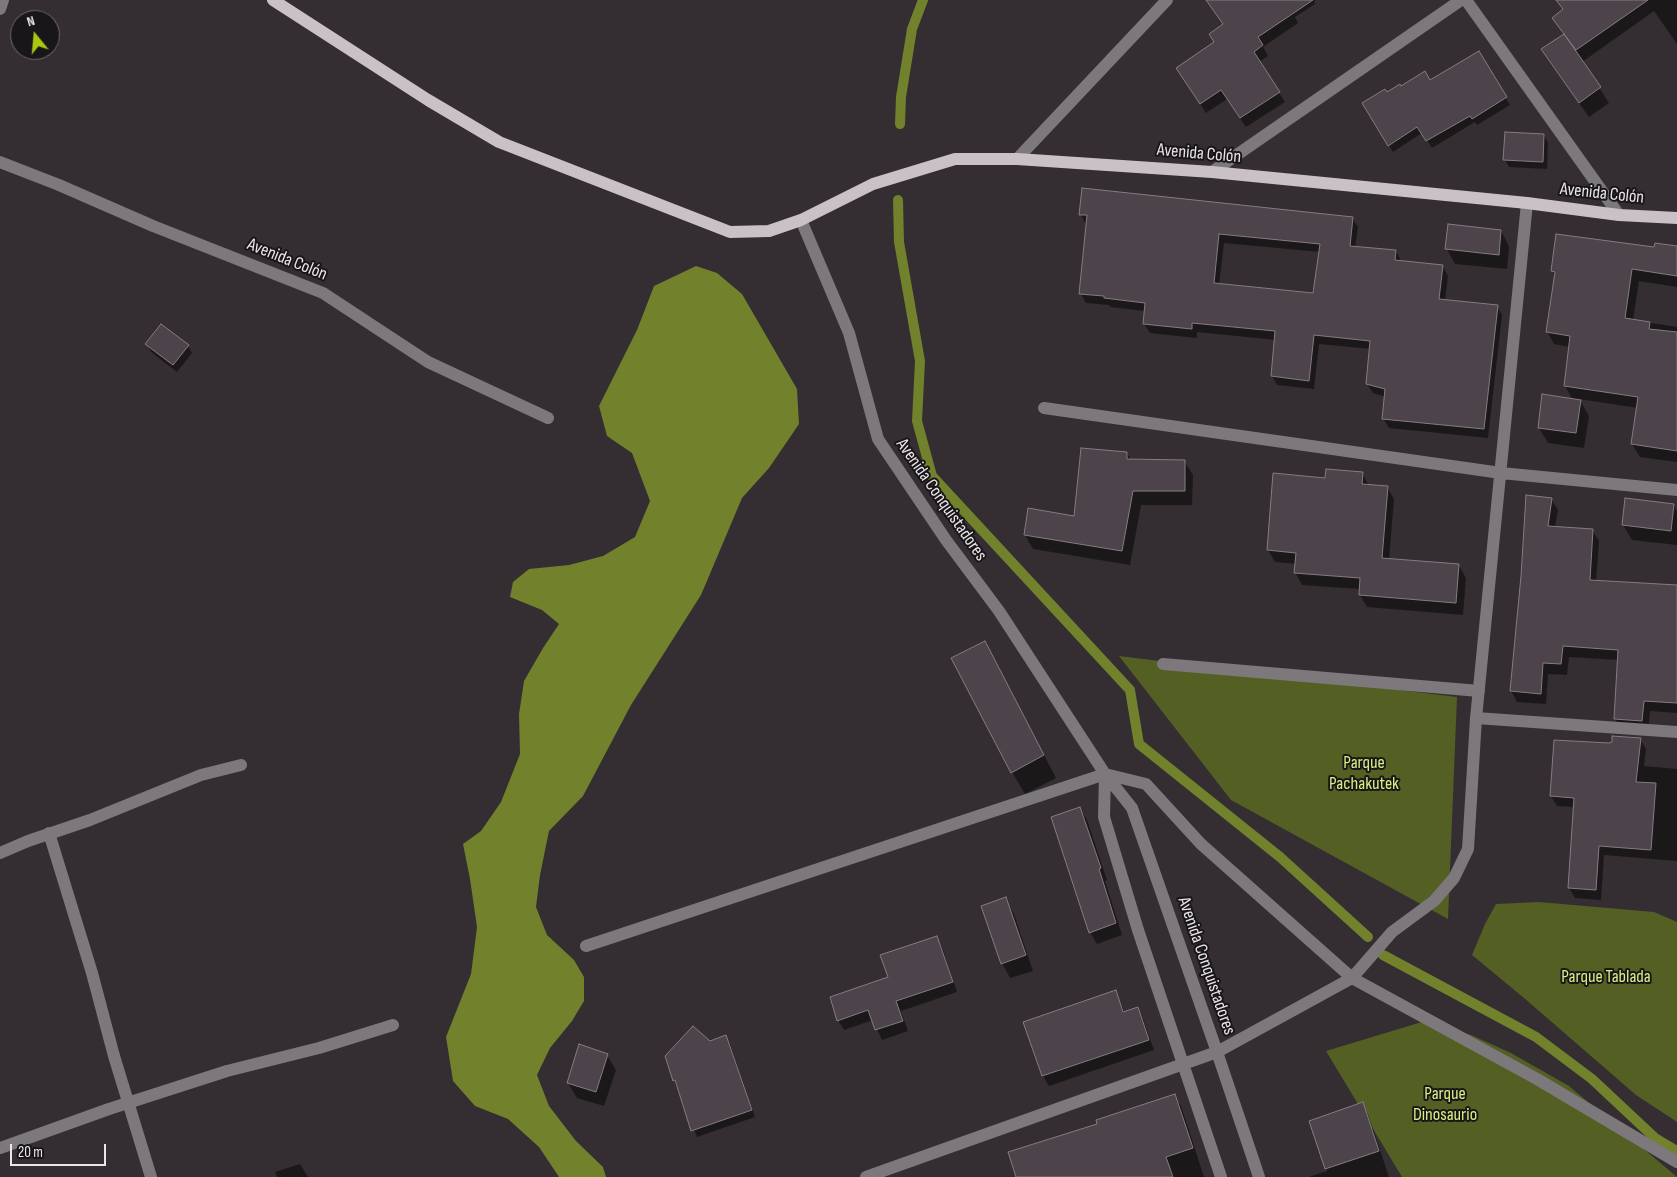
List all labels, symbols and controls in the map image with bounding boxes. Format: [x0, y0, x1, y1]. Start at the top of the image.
north arrow [10, 10, 60, 60]
text: N [25, 12, 37, 30]
street label: Avenida Colón [1156, 140, 1242, 168]
street label: Avenida Colón [1559, 179, 1645, 209]
street label: Avenida Colón [244, 234, 330, 286]
street label: Avenida Conquistadores [891, 435, 991, 565]
park label: Parque Pachakutek [1329, 752, 1399, 794]
street label: Avenida Conquistadores [1172, 894, 1240, 1038]
park label: Parque Tablada [1561, 966, 1651, 988]
park label: Parque Dinosaurio [1413, 1083, 1477, 1126]
scale bar [12, 1134, 109, 1166]
text: 20 m [18, 1143, 43, 1162]

